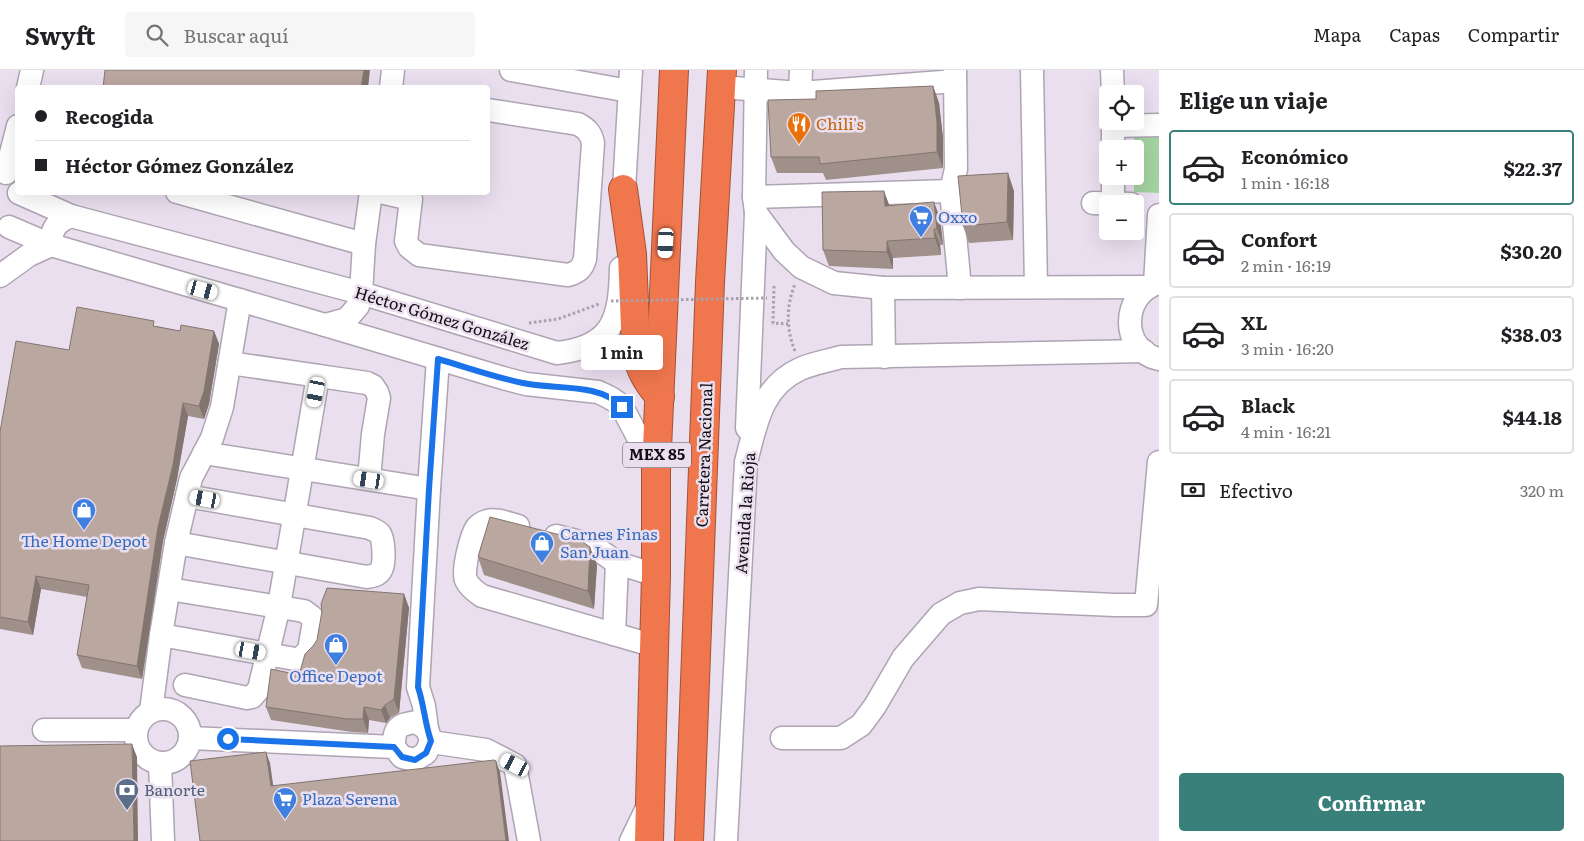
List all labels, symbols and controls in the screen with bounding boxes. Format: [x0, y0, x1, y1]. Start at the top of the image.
search box [125, 12, 475, 57]
text: Swyft [25, 17, 95, 52]
icon: search [143, 21, 171, 49]
text: Buscar aquí [183, 21, 289, 49]
text: Mapa [1313, 21, 1361, 48]
text: Capas [1389, 21, 1440, 48]
text: Compartir [1468, 21, 1559, 48]
text: Elige un viaje [1179, 83, 1328, 116]
map controls [1099, 85, 1144, 240]
button: locate [1099, 85, 1144, 130]
text: Recogida [65, 102, 154, 130]
restaurant icon: Chili's [786, 111, 812, 145]
place label: Chili's [816, 111, 864, 135]
button: + [1099, 140, 1144, 185]
text: Económico [1241, 142, 1348, 170]
icon: car [1181, 145, 1226, 190]
text: Héctor Gómez González [65, 151, 294, 179]
text: $22.37 [1503, 154, 1562, 182]
text: 1 min · 16:18 [1241, 170, 1330, 194]
button: − [1099, 195, 1144, 240]
supermarket icon: Oxxo [908, 204, 934, 238]
place label: Oxxo [938, 204, 977, 228]
text: Confort [1241, 225, 1317, 253]
car [657, 228, 674, 258]
icon: car [1181, 228, 1226, 273]
text: $30.20 [1500, 237, 1562, 265]
text: 2 min · 16:19 [1241, 253, 1331, 277]
car [186, 279, 219, 301]
street label: Héctor Gómez González [352, 279, 533, 355]
text: XL [1241, 308, 1268, 336]
icon: car [1181, 311, 1226, 356]
text: $38.03 [1501, 320, 1562, 348]
callout: 1 min [581, 334, 663, 370]
text: 3 min · 16:20 [1241, 336, 1334, 360]
text: 1 min [601, 340, 643, 364]
car [305, 376, 326, 408]
street label: Carretera Nacional [688, 382, 718, 528]
text: Black [1241, 391, 1295, 419]
icon: car [1181, 394, 1226, 439]
route end [611, 396, 633, 418]
text: $44.18 [1502, 403, 1562, 431]
text: 4 min · 16:21 [1241, 419, 1331, 443]
road number: MEX 85 [623, 442, 691, 468]
street label: Avenida la Rioja [728, 451, 760, 575]
car [353, 470, 384, 490]
icon: cash [1179, 476, 1207, 504]
text: Efectivo [1219, 476, 1293, 504]
text: 320 m [1520, 478, 1564, 502]
car [188, 489, 221, 509]
shop icon: The Home Depot [71, 497, 97, 531]
place label: Carnes Finas San Juan [560, 521, 657, 563]
place label: The Home Depot [21, 528, 148, 552]
shop icon: Carnes Finas San Juan [529, 530, 555, 564]
shop icon: Office Depot [323, 632, 349, 666]
car [234, 641, 267, 661]
place label: Office Depot [289, 663, 383, 687]
route start [217, 728, 239, 750]
car [498, 752, 531, 778]
button: Confirmar [1179, 773, 1564, 831]
bank icon: Banorte [114, 777, 140, 811]
place label: Banorte [144, 777, 205, 801]
supermarket icon: Plaza Serena [272, 786, 298, 820]
place label: Plaza Serena [302, 786, 398, 810]

